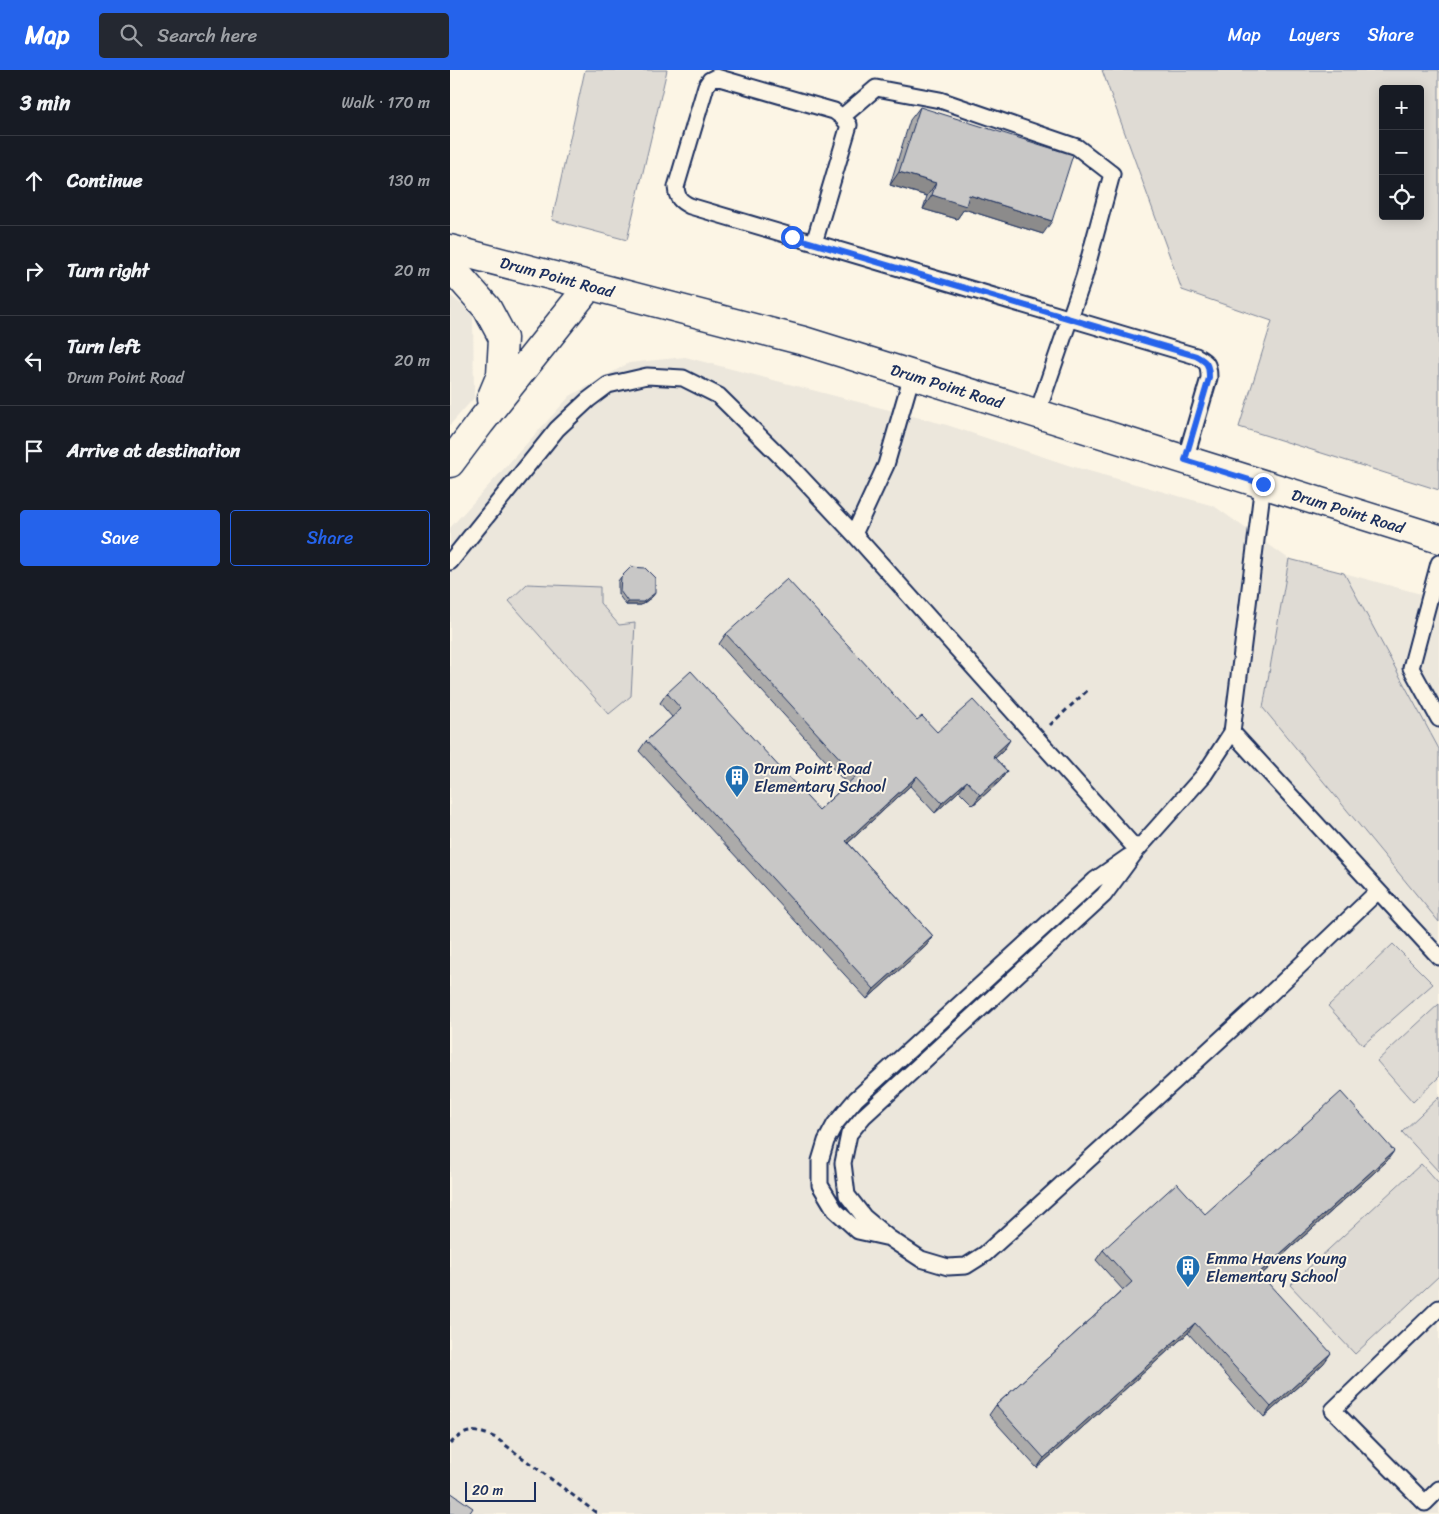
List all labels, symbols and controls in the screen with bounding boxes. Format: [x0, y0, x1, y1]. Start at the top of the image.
search box [99, 13, 449, 58]
text: Map [25, 14, 69, 56]
text: Search here [157, 19, 257, 52]
text: Map [1228, 19, 1261, 51]
text: Layers [1289, 19, 1340, 51]
text: Share [1368, 19, 1414, 51]
icon: search [117, 21, 145, 49]
text: 3 min [20, 84, 70, 122]
map controls [1379, 85, 1424, 220]
button: + [1379, 85, 1424, 130]
text: Walk · 170 m [341, 88, 430, 117]
button: − [1379, 130, 1424, 175]
text: Continue [67, 164, 143, 197]
text: 130 m [388, 166, 430, 195]
icon: ahead [20, 167, 48, 195]
button: locate [1379, 175, 1424, 220]
route start [781, 226, 804, 249]
street label: Drum Point Road [497, 248, 619, 307]
text: Turn right [67, 254, 149, 287]
text: 20 m [394, 256, 430, 285]
icon: right [20, 257, 48, 285]
text: Turn left [67, 330, 140, 363]
text: 20 m [394, 346, 430, 375]
icon: left [20, 347, 48, 375]
street label: Drum Point Road [887, 355, 1009, 417]
text: Drum Point Road [67, 363, 184, 392]
text: Arrive at destination [67, 434, 240, 467]
icon: arrive [20, 437, 48, 465]
route end [1252, 473, 1275, 496]
street label: Drum Point Road [1288, 480, 1410, 542]
button: Save [20, 510, 220, 566]
button: Share [230, 510, 430, 566]
place label: Drum Point Road Elementary School [754, 754, 886, 801]
building icon: Drum Point Road Elementary School [724, 764, 750, 798]
place label: Emma Havens Young Elementary School [1206, 1244, 1347, 1291]
building icon: Emma Havens Young Elementary School [1175, 1254, 1201, 1288]
text: 20 m [472, 1478, 503, 1503]
scale bar [465, 1479, 536, 1502]

